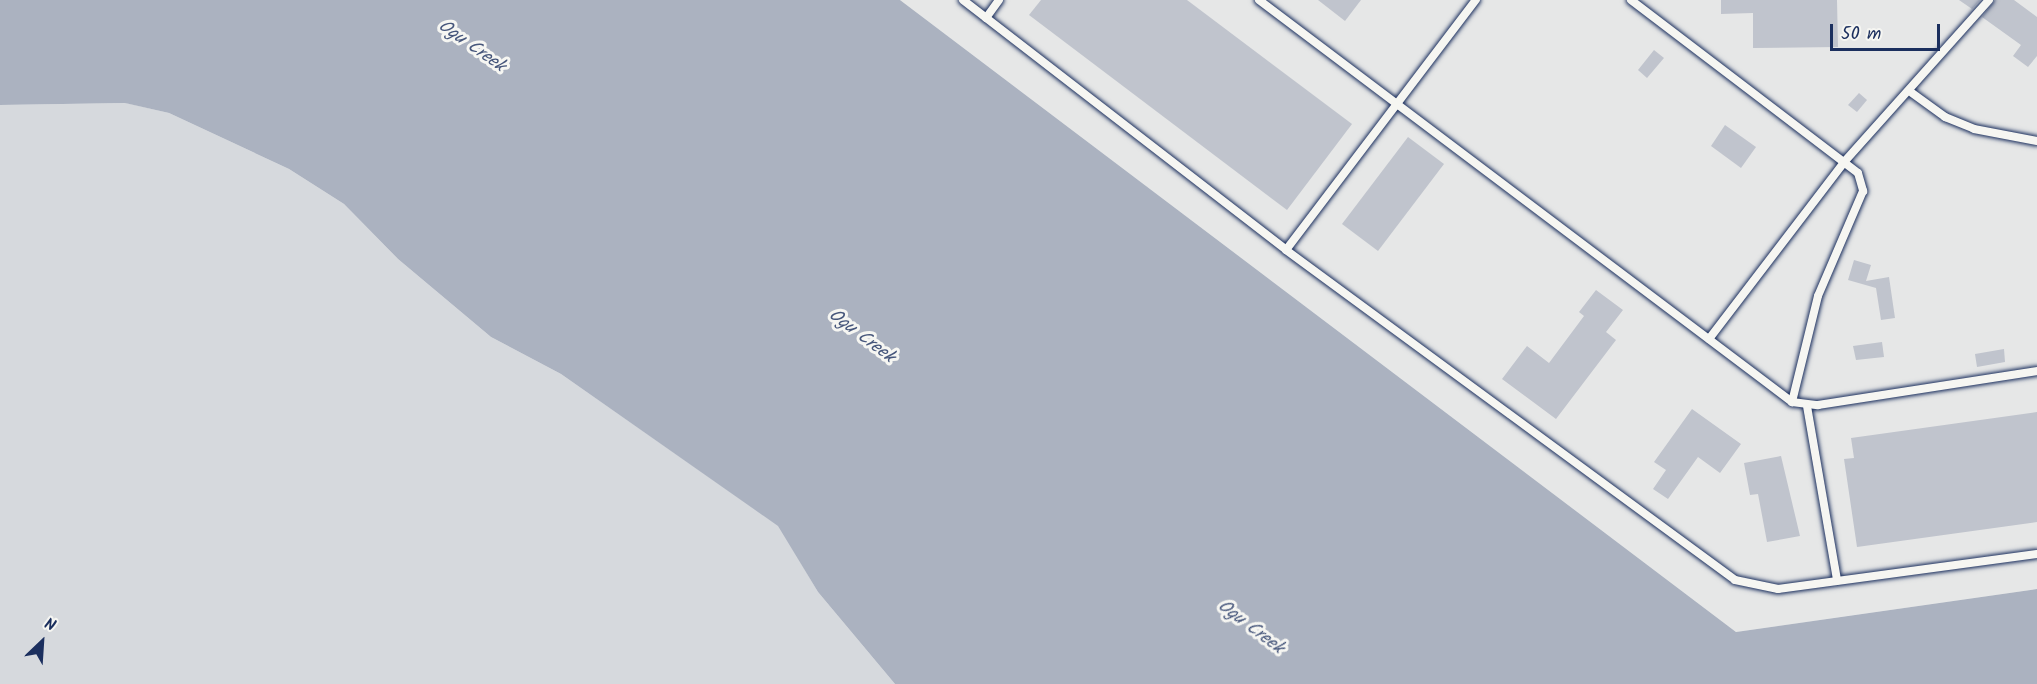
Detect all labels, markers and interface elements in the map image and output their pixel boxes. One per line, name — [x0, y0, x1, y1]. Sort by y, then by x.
scale bar — [1833, 12, 1942, 50]
water label: Ogu Creek — [433, 16, 509, 78]
text: 50 m — [1841, 20, 1881, 49]
water label: Ogu Creek — [824, 305, 898, 369]
water label: Ogu Creek — [1213, 596, 1287, 660]
north arrow — [12, 612, 72, 672]
text: N — [40, 612, 60, 639]

